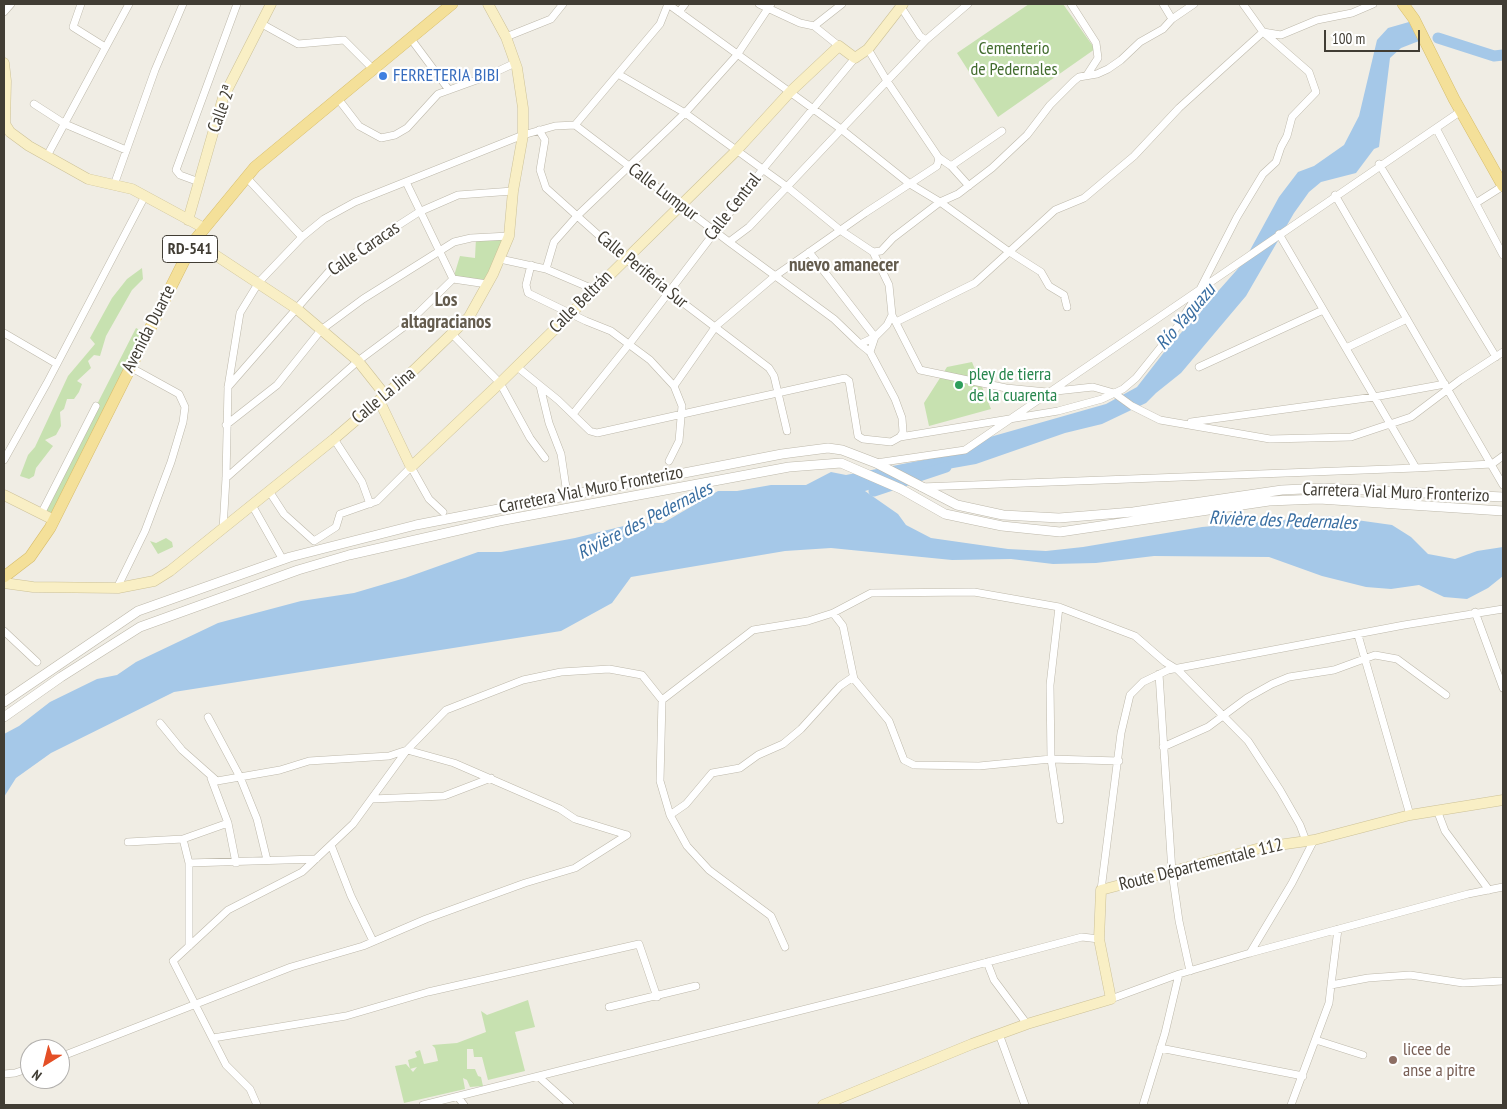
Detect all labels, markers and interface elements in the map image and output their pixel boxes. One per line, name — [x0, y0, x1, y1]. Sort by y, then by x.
scale bar — [1327, 20, 1423, 52]
text: 100 m — [1332, 29, 1365, 48]
park label: Cementerio de Pedernales — [970, 38, 1058, 80]
place label: FERRETERIA BIBI — [393, 65, 499, 87]
marker: FERRETERIA BIBI — [377, 70, 389, 82]
street label: Calle 2ª — [204, 82, 240, 136]
street label: Calle Lumpur — [624, 159, 702, 225]
street label: Calle Central — [700, 169, 766, 245]
street label: Calle Caracas — [324, 217, 404, 281]
street label: Calle Periferia Sur — [592, 227, 692, 313]
road number: RD-541 — [162, 235, 218, 262]
district label: nuevo amanecer — [789, 255, 899, 277]
street label: Calle Beltrán — [545, 266, 617, 338]
water label: Río Yaguazu — [1151, 279, 1221, 355]
street label: Avenida Duarte — [118, 282, 180, 376]
district label: Los altagracianos — [401, 290, 491, 334]
street label: Calle La Jina — [348, 363, 420, 429]
place label: pley de tierra de la cuarenta — [969, 364, 1057, 406]
marker: pley de tierra de la cuarenta — [953, 379, 965, 391]
street label: Carretera Vial Muro Fronterizo — [497, 462, 685, 518]
water label: Rivière des Pedernales — [574, 477, 716, 565]
street label: Carretera Vial Muro Fronterizo — [1302, 479, 1490, 507]
water label: Rivière des Pedernales — [1209, 507, 1357, 535]
street label: Route Départementale 112 — [1117, 834, 1285, 896]
north arrow — [20, 1039, 70, 1089]
place label: licee de anse a pitre — [1403, 1039, 1476, 1082]
marker: licee de anse a pitre — [1387, 1054, 1399, 1066]
text: N — [28, 1066, 45, 1085]

